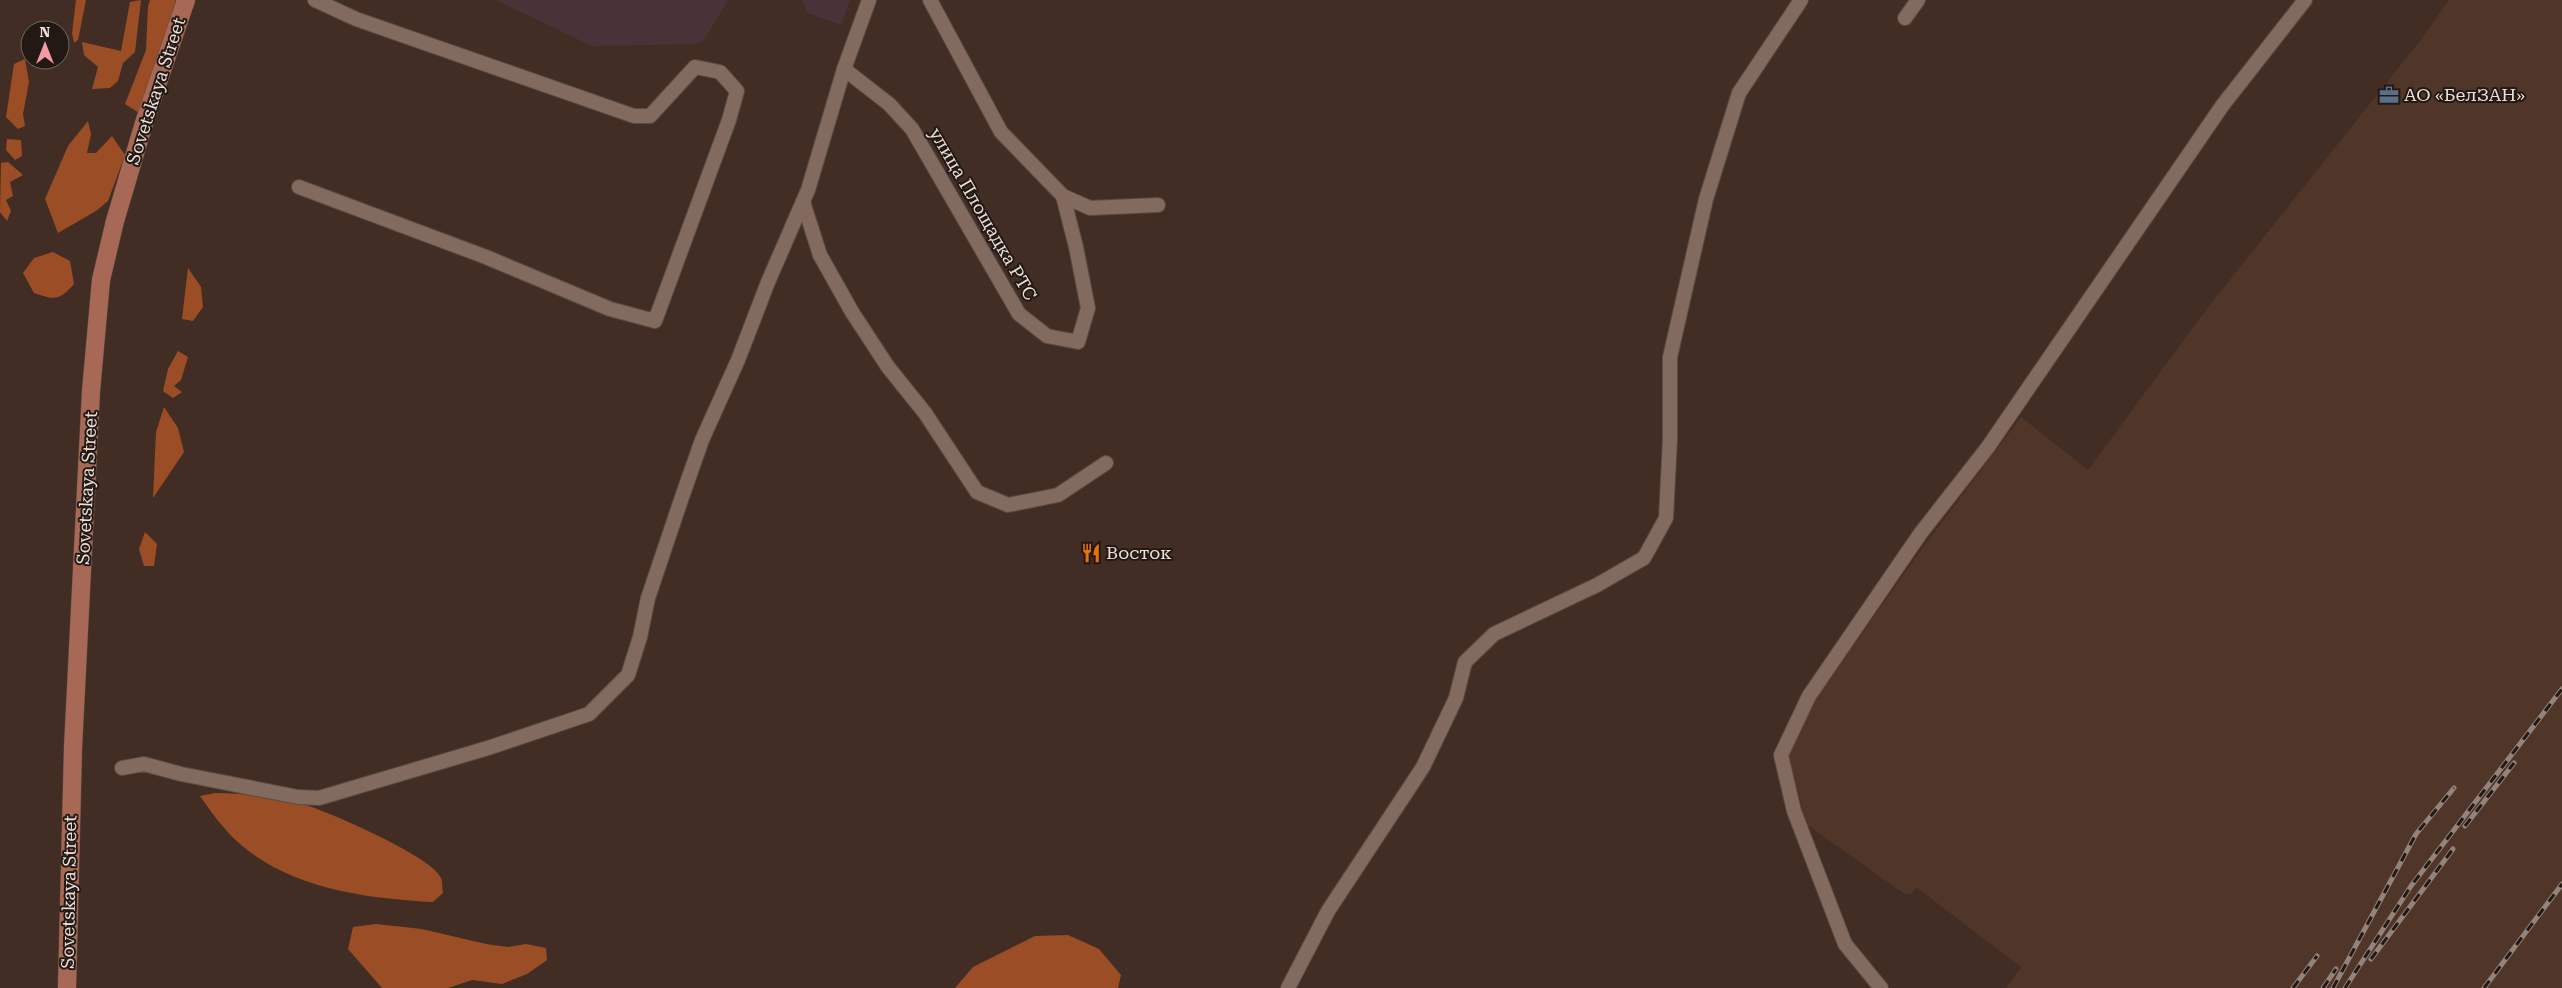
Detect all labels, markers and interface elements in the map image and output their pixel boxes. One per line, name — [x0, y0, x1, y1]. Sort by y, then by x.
street label: Sovetskaya Street — [122, 14, 189, 167]
north arrow — [20, 20, 70, 70]
text: N — [40, 24, 51, 40]
office icon: АО «БелЗАН» — [2378, 84, 2400, 106]
place label: АО «БелЗАН» — [2404, 84, 2525, 105]
street label: улица Площадка РТС — [925, 124, 1042, 304]
street label: Sovetskaya Street — [72, 410, 101, 565]
restaurant icon: Восток — [1080, 542, 1102, 564]
place label: Восток — [1106, 542, 1172, 563]
street label: Sovetskaya Street — [57, 815, 80, 969]

